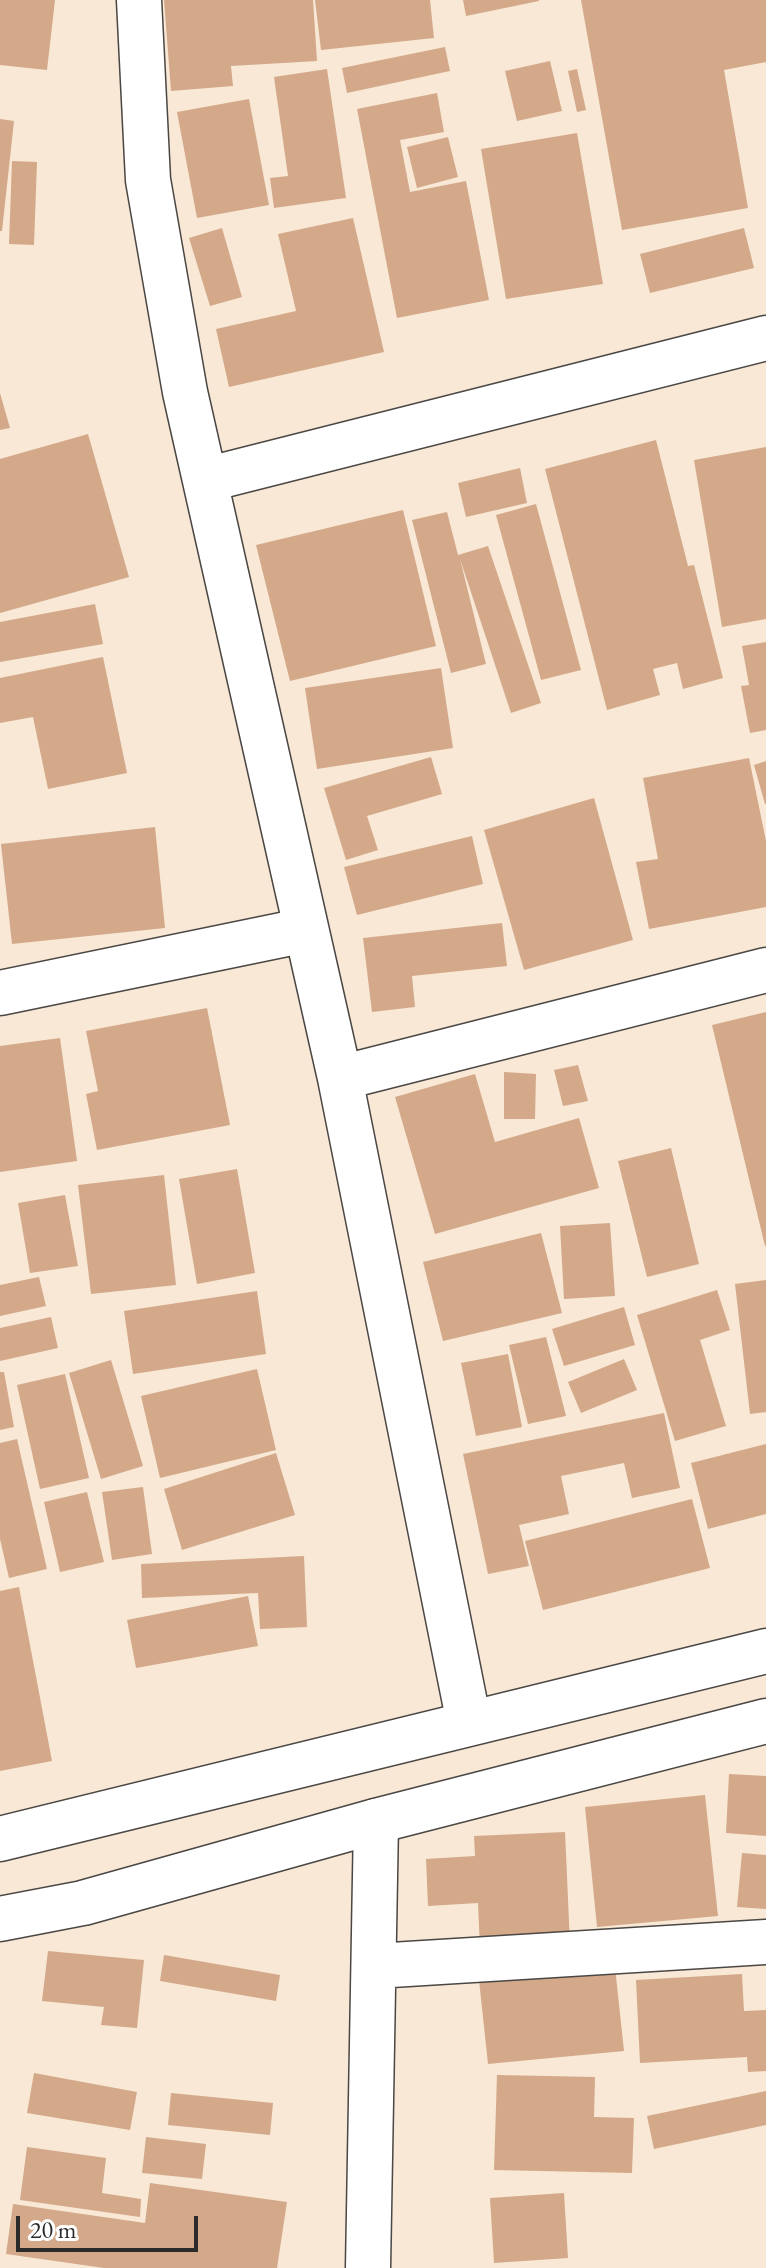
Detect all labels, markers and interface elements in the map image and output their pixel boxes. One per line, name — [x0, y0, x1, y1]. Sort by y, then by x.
scale bar — [20, 2200, 202, 2250]
text: 20 m — [30, 2214, 77, 2245]

